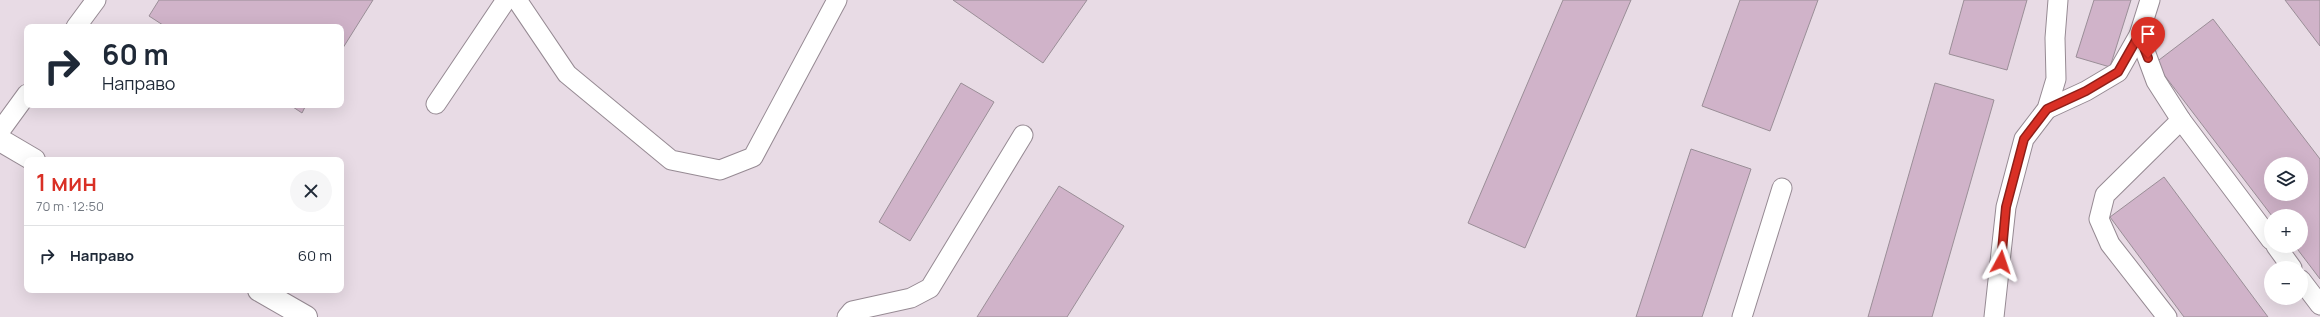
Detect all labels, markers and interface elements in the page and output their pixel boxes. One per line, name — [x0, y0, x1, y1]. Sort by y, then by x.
pin — [2131, 17, 2165, 58]
icon: arrive — [2137, 23, 2159, 45]
text: 60 m — [102, 35, 169, 73]
icon: right — [36, 40, 88, 92]
text: Направо — [102, 71, 176, 95]
map controls — [2264, 157, 2308, 305]
button: layers — [2264, 157, 2308, 201]
text: 1 мин — [36, 165, 97, 198]
button: close — [290, 170, 332, 212]
text: 70 m · 12:50 — [36, 197, 104, 215]
button: + — [2264, 209, 2308, 253]
position arrow — [1980, 241, 2022, 283]
icon: right — [36, 245, 58, 267]
text: Направо — [70, 245, 134, 266]
text: 60 m — [298, 245, 332, 266]
button: − — [2264, 261, 2308, 305]

